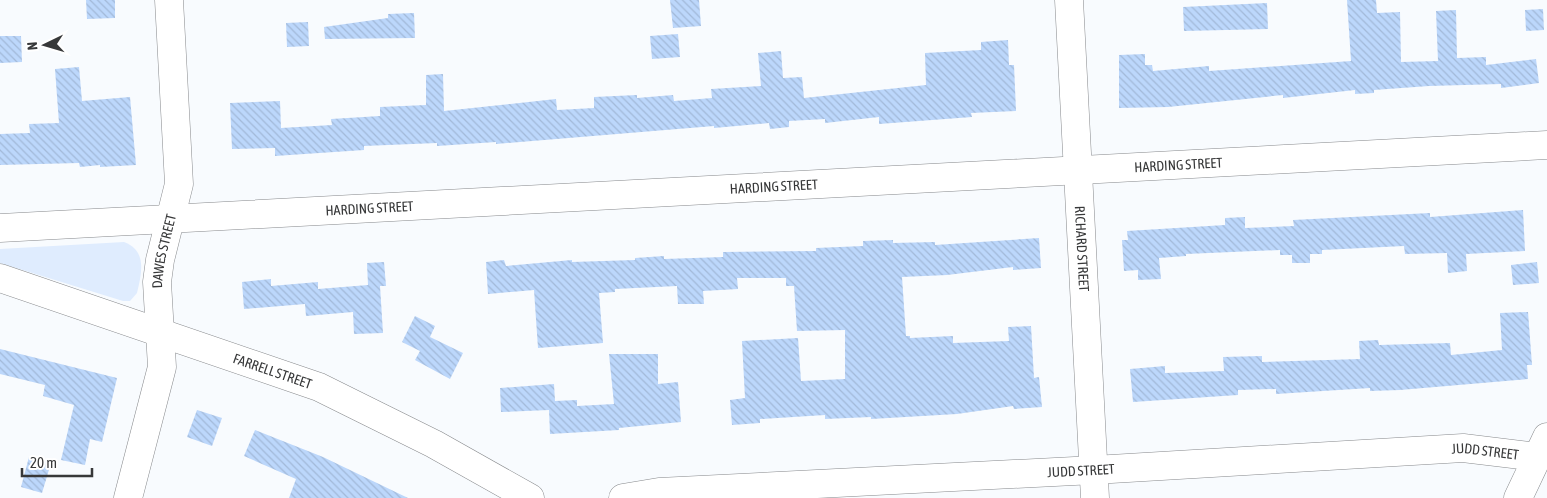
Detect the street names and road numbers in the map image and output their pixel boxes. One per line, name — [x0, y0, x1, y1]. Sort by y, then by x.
street label: HARDING STREET — [1134, 154, 1223, 175]
street label: HARDING STREET — [729, 176, 818, 197]
street label: HARDING STREET — [325, 198, 414, 219]
street label: RICHARD STREET — [1072, 205, 1092, 292]
street label: DAWES STREET — [149, 212, 179, 289]
street label: FARRELL STREET — [231, 350, 314, 392]
street label: JUDD STREET — [1451, 440, 1520, 463]
street label: JUDD STREET — [1047, 461, 1115, 480]

